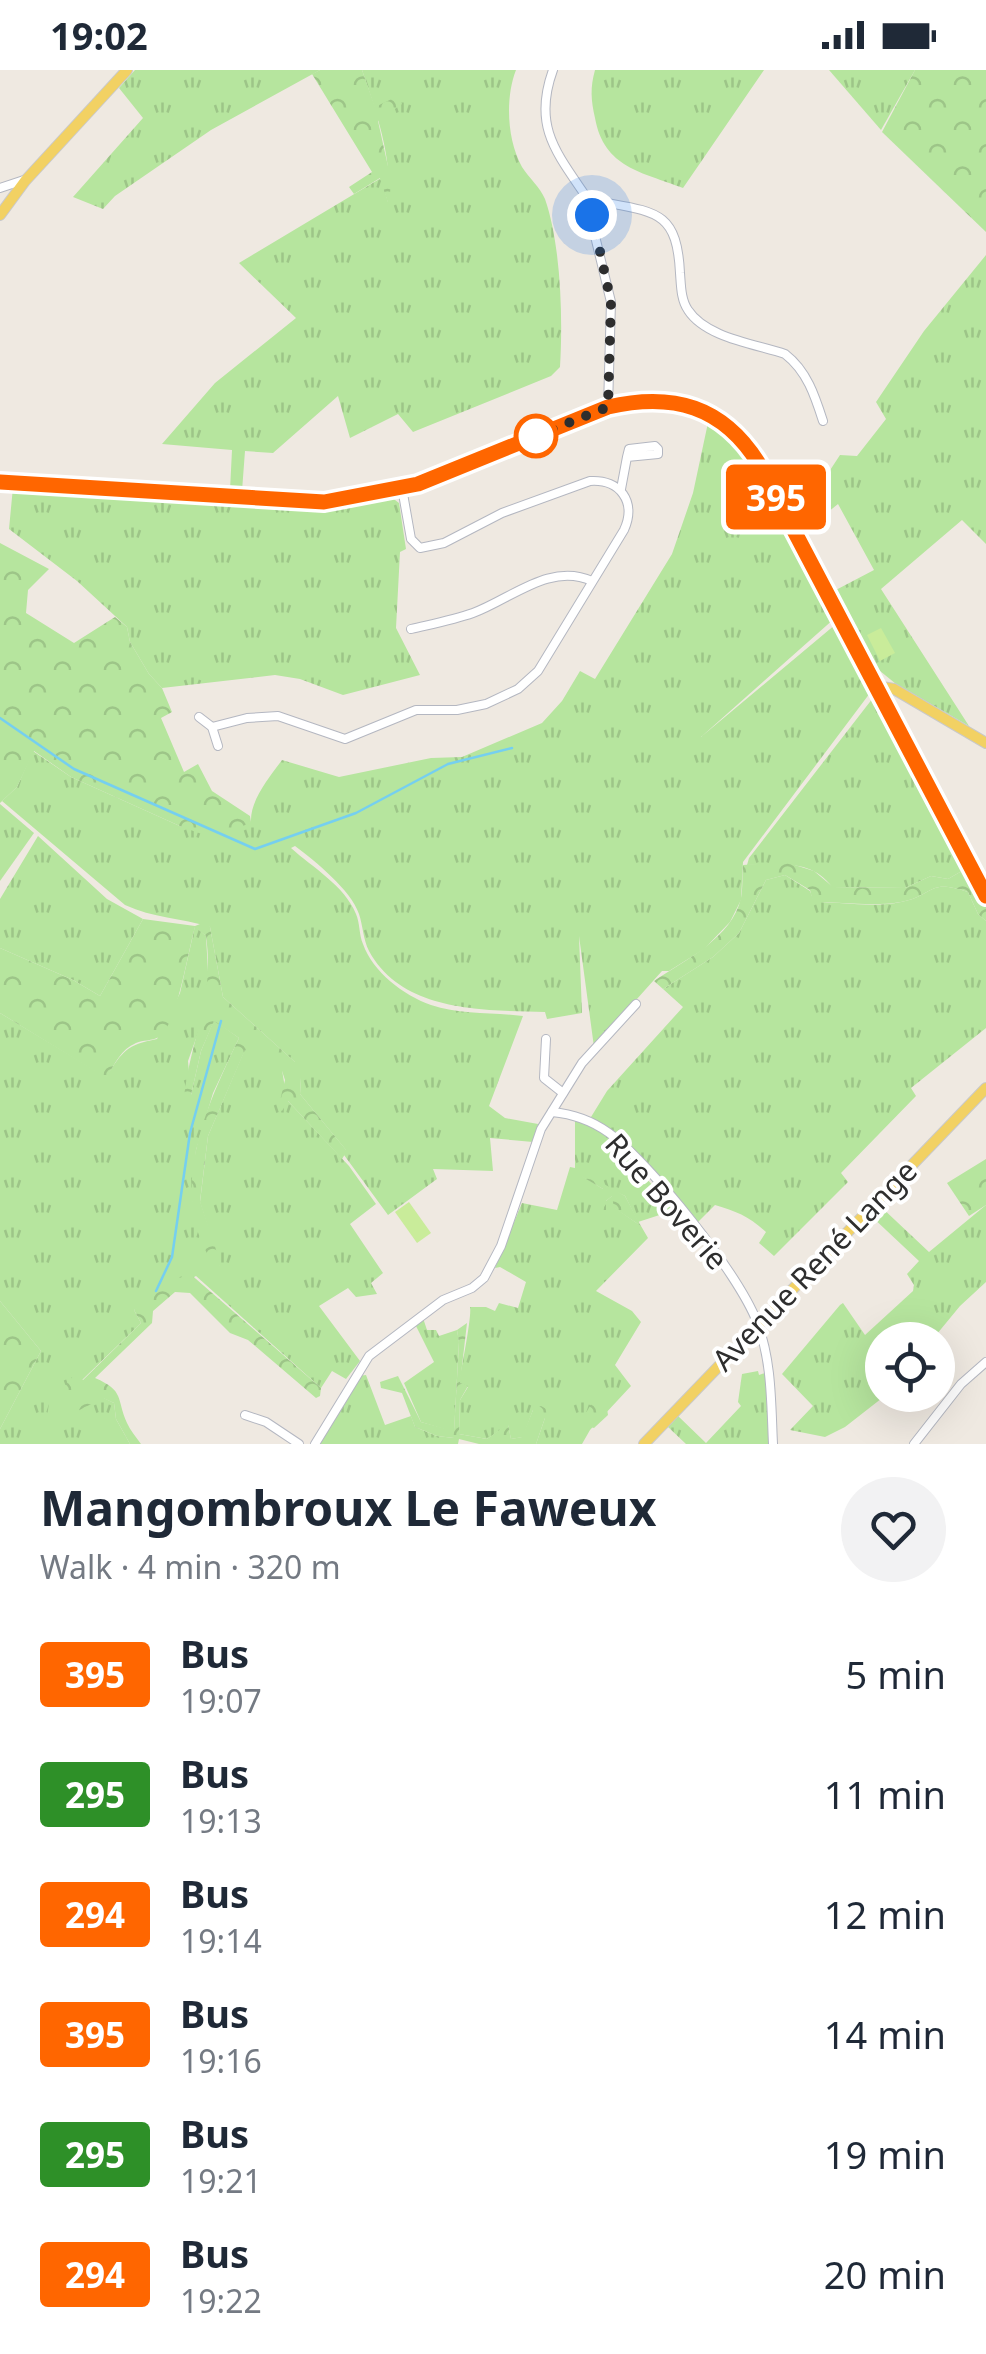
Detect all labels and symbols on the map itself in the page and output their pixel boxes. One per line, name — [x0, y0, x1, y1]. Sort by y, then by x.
your location — [567, 190, 617, 240]
unlabelled marker — [515, 415, 557, 457]
line badge: 395 — [718, 464, 834, 530]
street label: Rue Boverie — [596, 1124, 738, 1278]
street label: Avenue René Lange — [702, 1151, 925, 1379]

